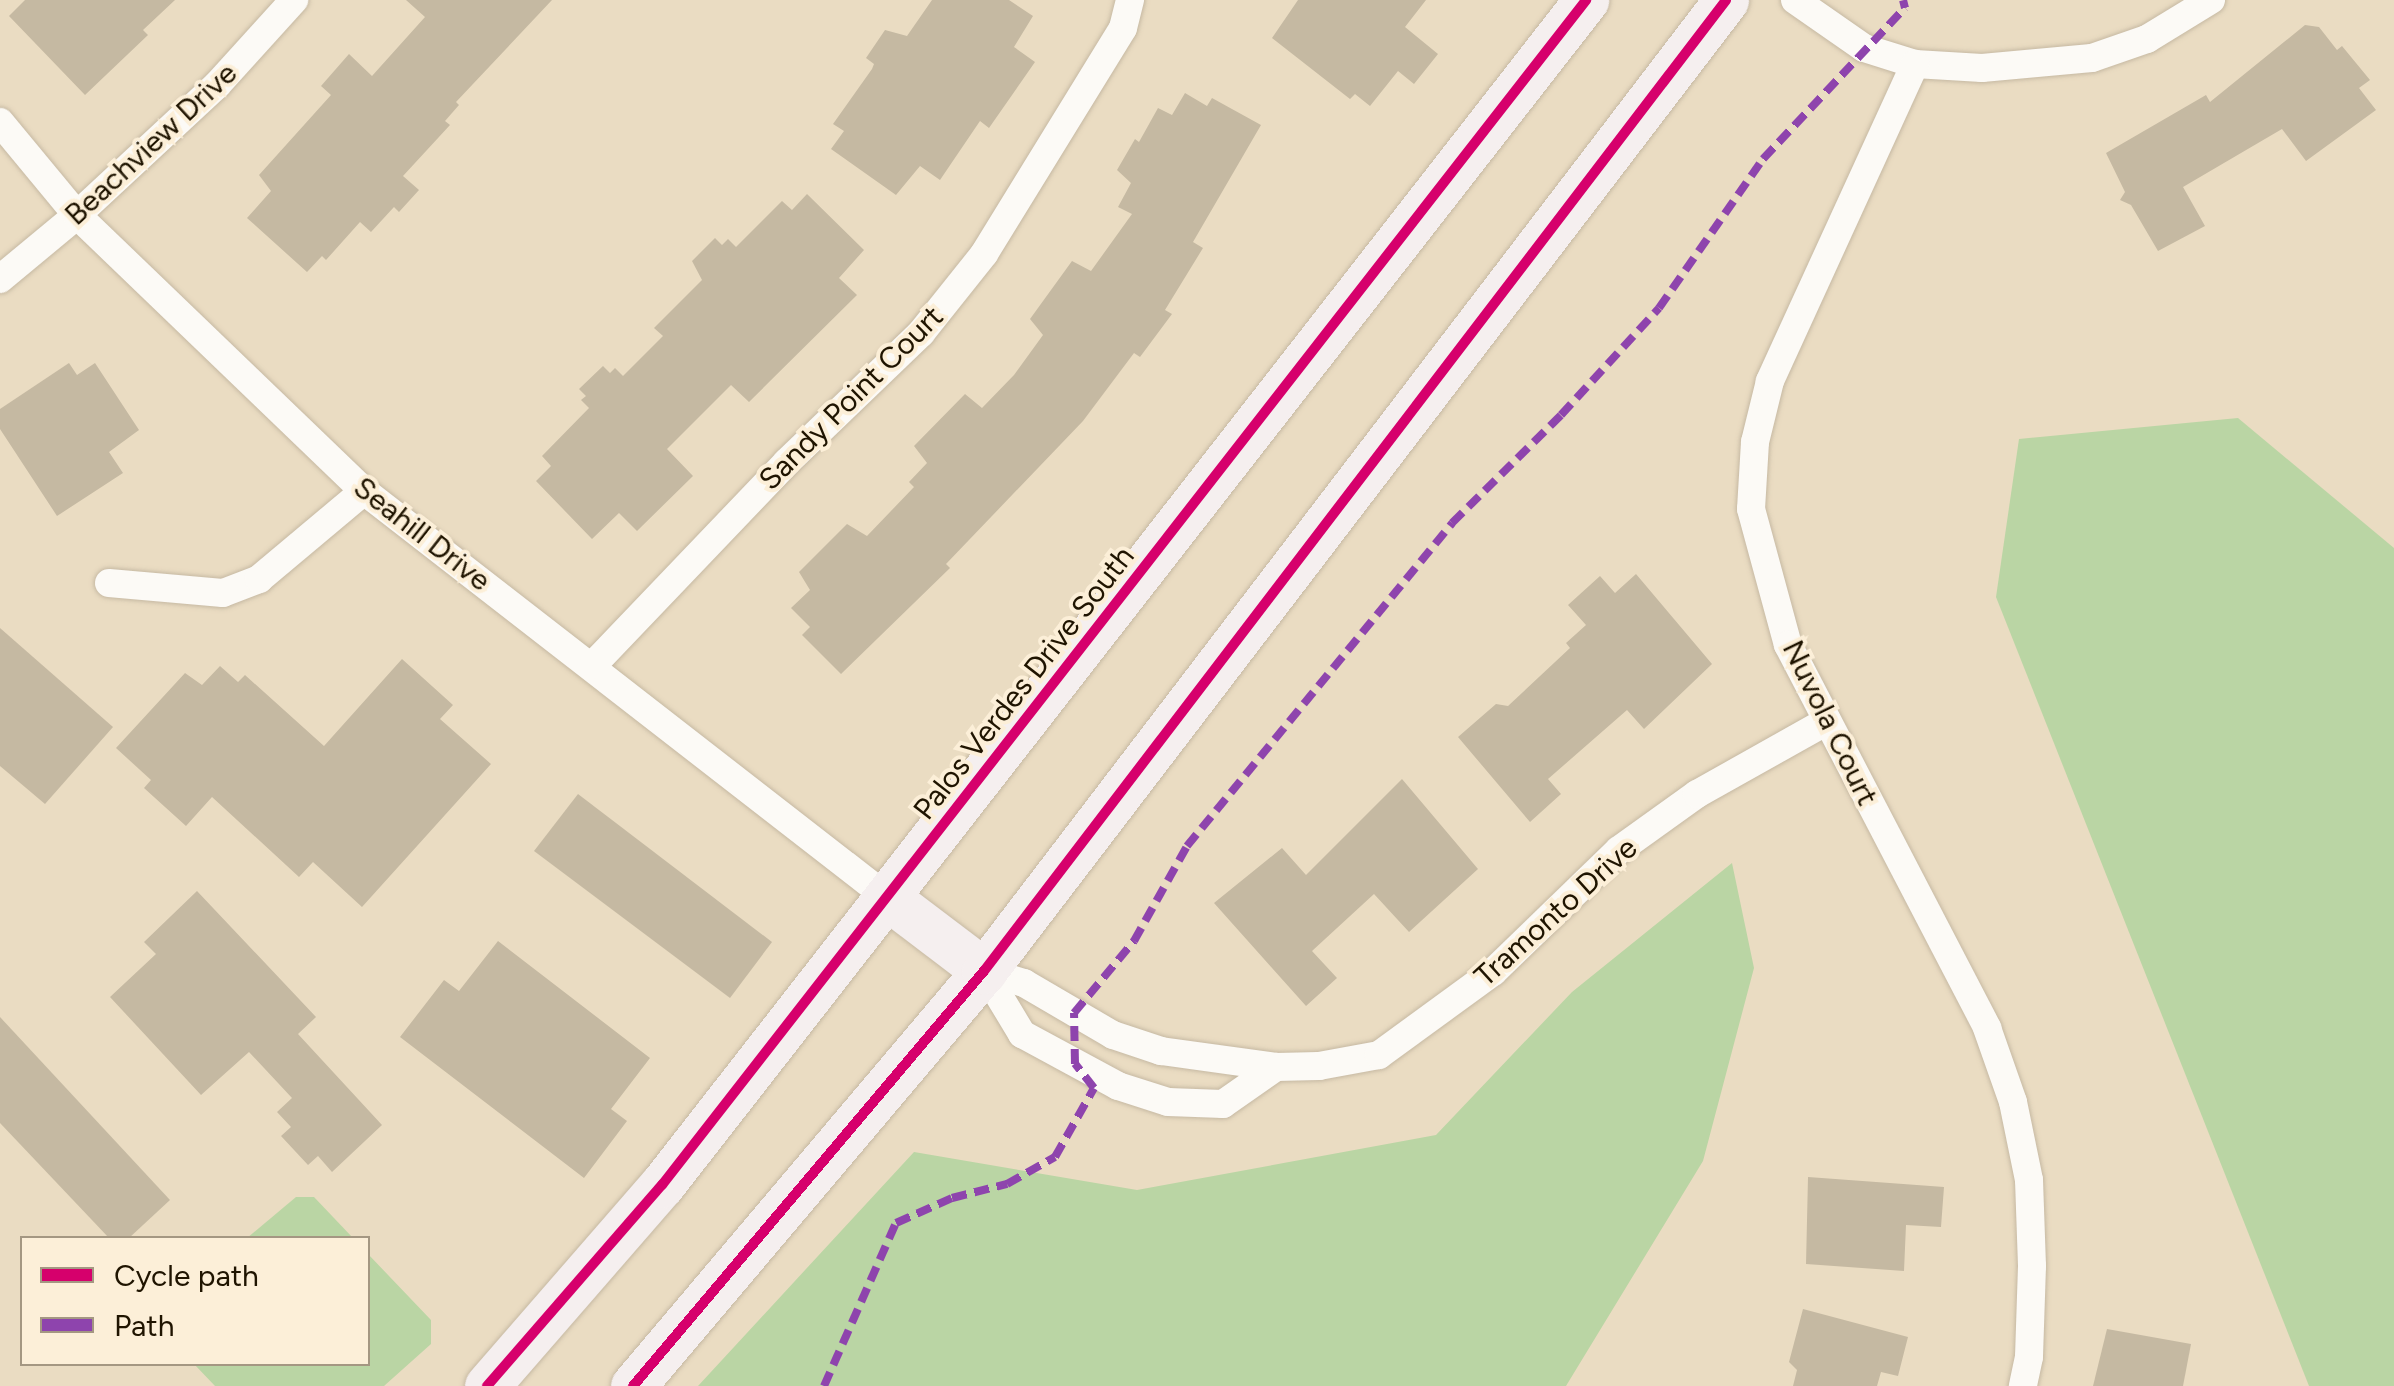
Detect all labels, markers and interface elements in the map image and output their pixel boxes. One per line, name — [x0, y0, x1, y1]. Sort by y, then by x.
street label: Beachview Drive — [58, 55, 244, 233]
street label: Sandy Point Court — [752, 299, 950, 497]
street label: Seahill Drive — [346, 469, 498, 599]
street label: Palos Verdes Drive South — [906, 539, 1142, 827]
street label: Nuvola Court — [1775, 635, 1885, 811]
street label: Tramonto Drive — [1468, 830, 1644, 994]
legend — [20, 1236, 370, 1366]
text: Cycle path — [114, 1257, 259, 1294]
text: Path — [114, 1307, 174, 1344]

